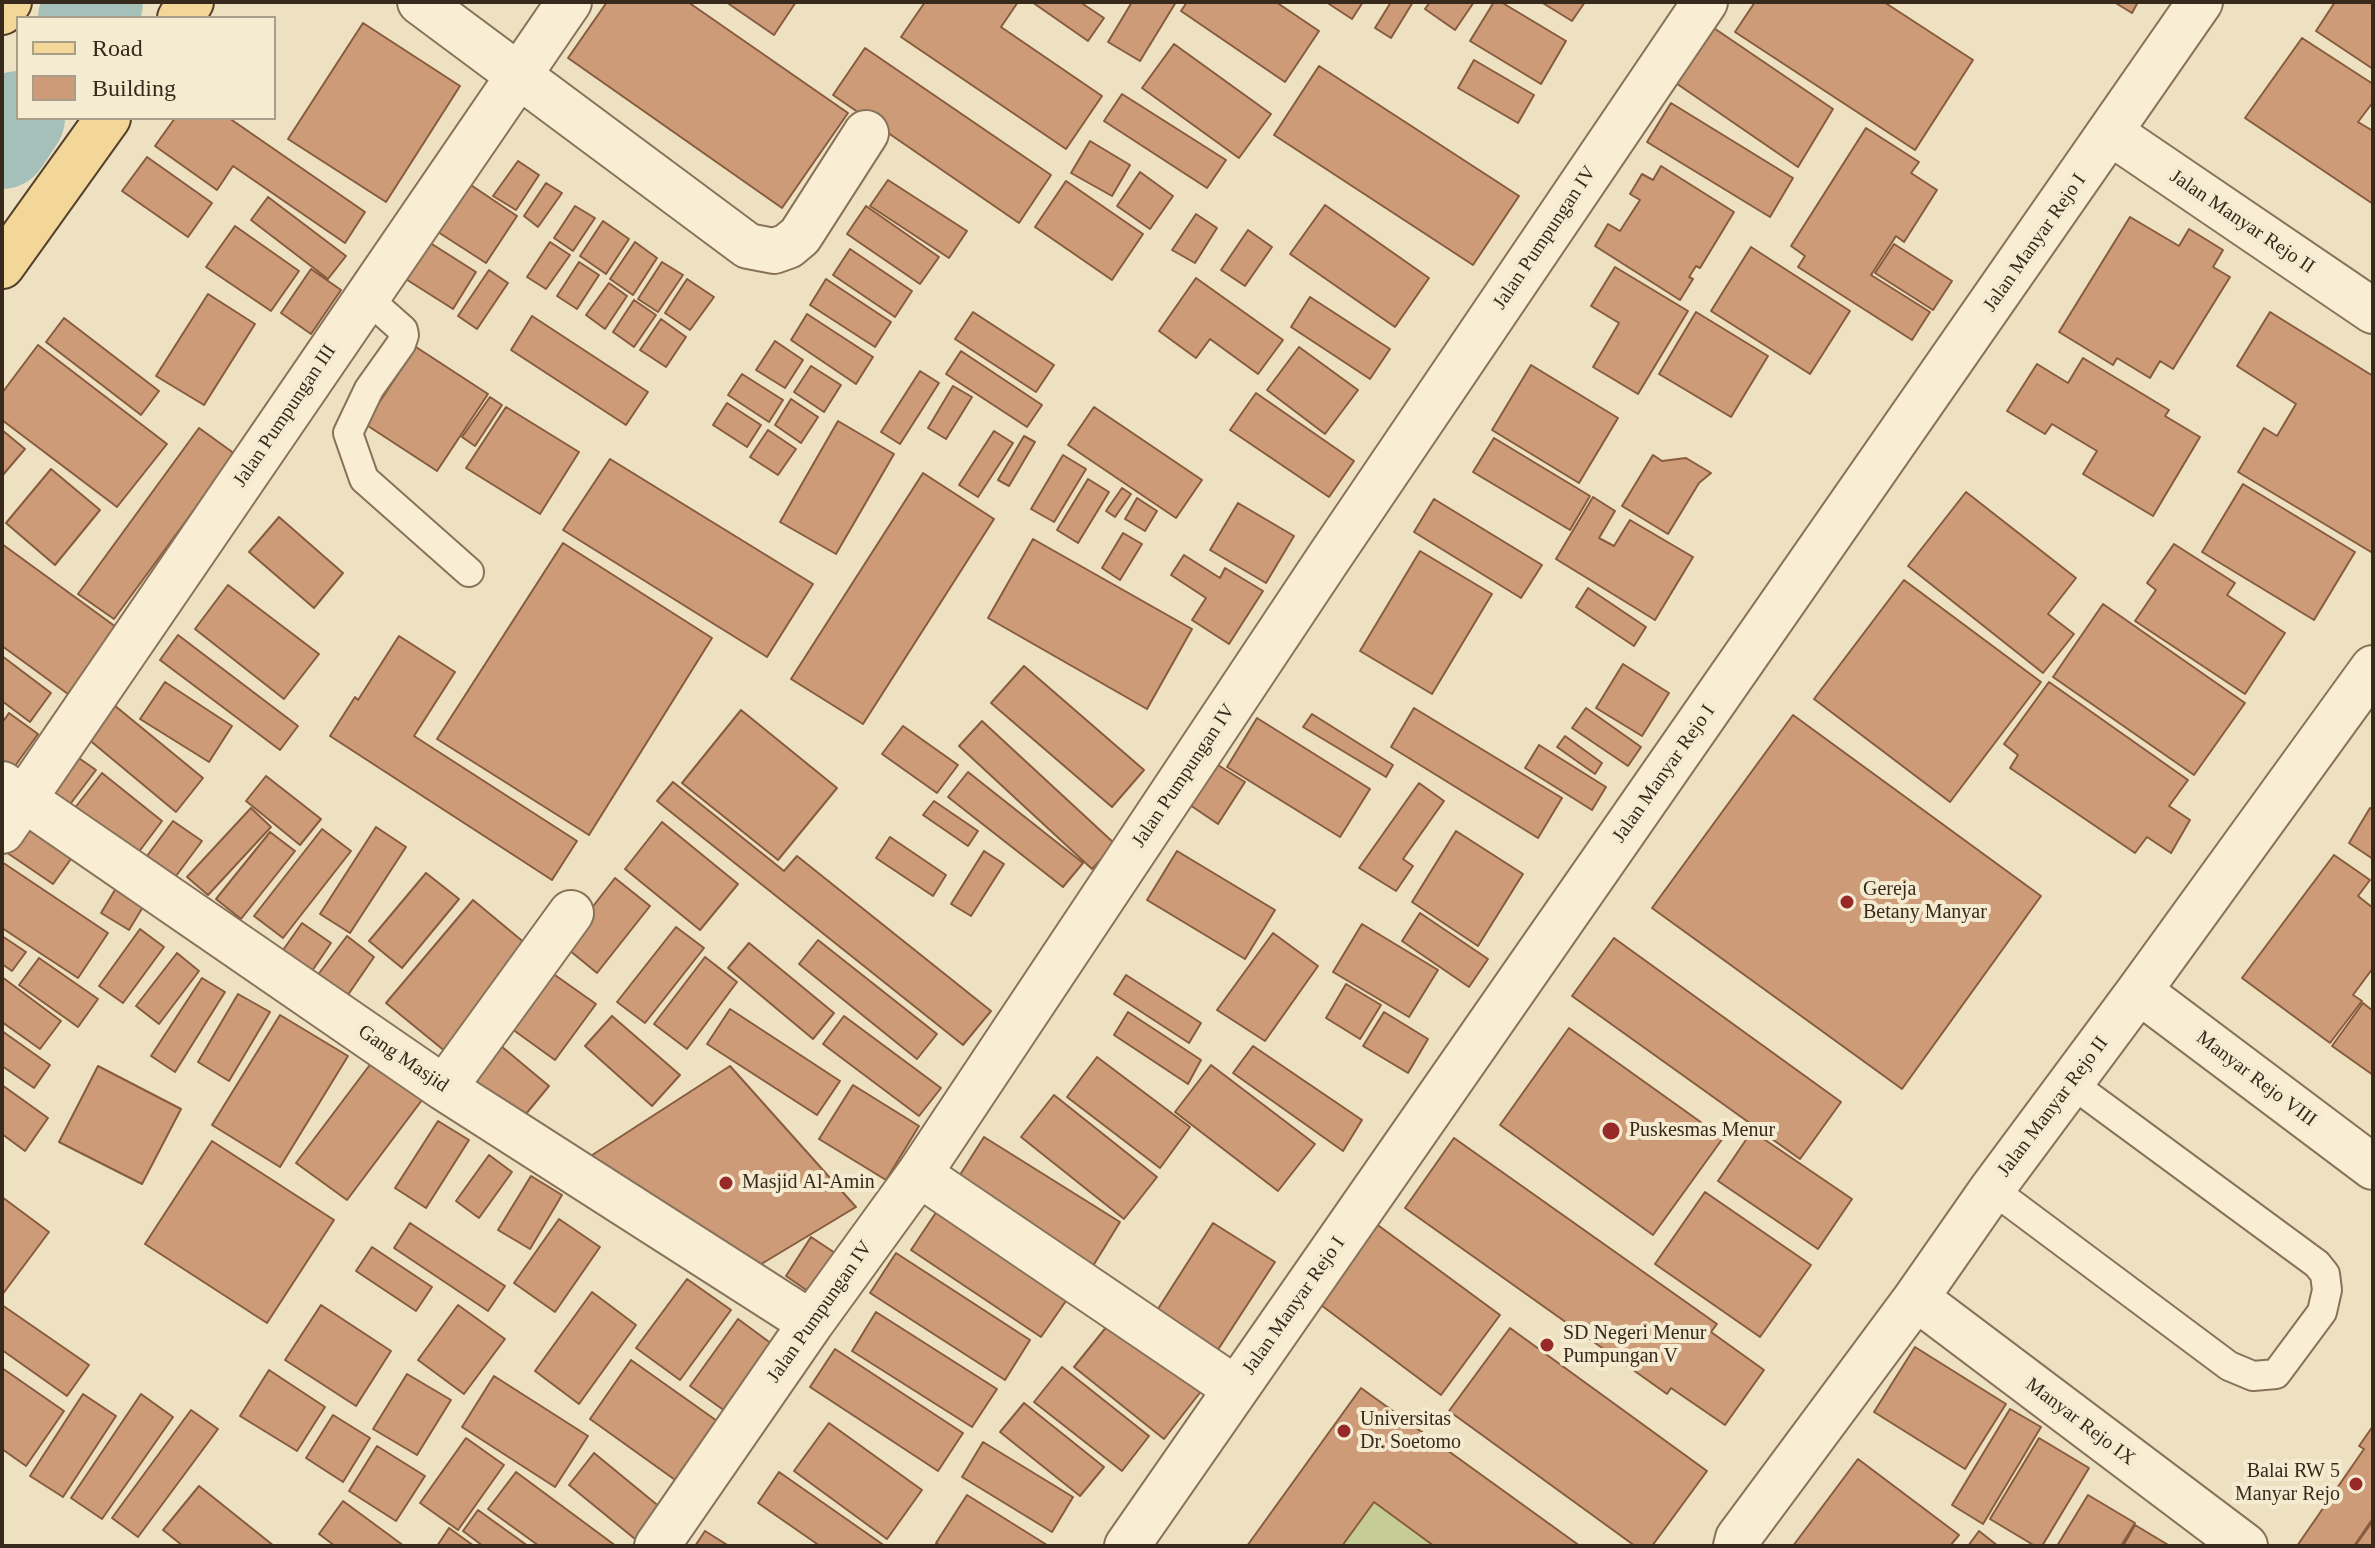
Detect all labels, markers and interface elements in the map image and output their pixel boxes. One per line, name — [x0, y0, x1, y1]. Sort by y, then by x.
legend — [16, 16, 276, 120]
text: Road — [92, 35, 143, 61]
text: Building — [92, 75, 176, 101]
street label: Jalan Pumpungan IV — [1488, 162, 1602, 314]
street label: Jalan Manyar Rejo II — [2165, 165, 2319, 279]
street label: Jalan Manyar Rejo I — [1979, 169, 2091, 317]
street label: Jalan Pumpungan III — [228, 340, 342, 492]
street label: Jalan Pumpungan IV — [1127, 700, 1241, 852]
street label: Jalan Manyar Rejo I — [1608, 700, 1720, 848]
place label: Gereja Betany Manyar — [1863, 878, 1987, 925]
marker: Gereja Betany Manyar — [1838, 893, 1856, 911]
street label: Gang Masjid — [353, 1020, 453, 1098]
street label: Manyar Rejo VIII — [2191, 1026, 2321, 1132]
street label: Jalan Manyar Rejo II — [1992, 1032, 2114, 1182]
place label: Puskesmas Menur — [1629, 1119, 1775, 1143]
marker: Puskesmas Menur — [1600, 1120, 1622, 1142]
place label: Masjid Al-Amin — [742, 1171, 875, 1195]
marker: Masjid Al-Amin — [717, 1174, 735, 1192]
street label: Jalan Manyar Rejo I — [1238, 1232, 1350, 1380]
street label: Jalan Pumpungan IV — [762, 1236, 878, 1388]
place label: SD Negeri Menur Pumpungan V — [1563, 1322, 1706, 1369]
marker: SD Negeri Menur Pumpungan V — [1538, 1336, 1556, 1354]
street label: Manyar Rejo IX — [2020, 1373, 2140, 1471]
place label: Universitas Dr. Soetomo — [1360, 1408, 1461, 1455]
marker: Universitas Dr. Soetomo — [1335, 1422, 1353, 1440]
place label: Balai RW 5 Manyar Rejo — [2235, 1460, 2340, 1507]
marker: Balai RW 5 Manyar Rejo — [2347, 1475, 2365, 1493]

